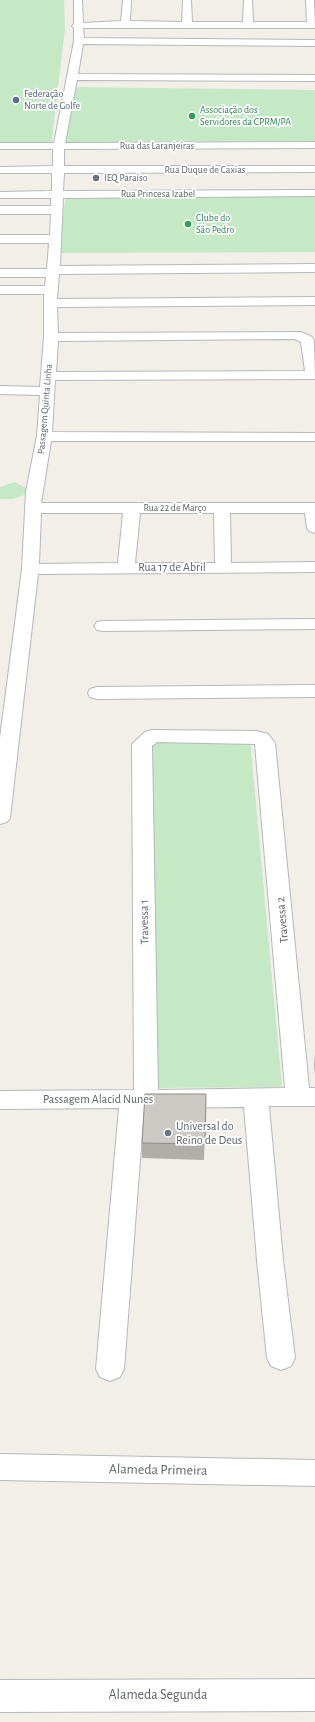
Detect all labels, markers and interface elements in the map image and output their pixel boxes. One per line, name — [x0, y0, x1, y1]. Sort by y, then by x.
place label: Federação Norte de Golfe — [24, 89, 80, 111]
marker: Federação Norte de Golfe — [11, 95, 21, 105]
place label: Associação dos Servidores da CPRM/PA — [200, 105, 291, 127]
marker: Associação dos Servidores da CPRM/PA — [187, 111, 197, 121]
street label: Rua das Laranjeiras — [120, 141, 195, 151]
street label: Rua Duque de Caxias — [164, 165, 246, 175]
marker: IEQ Paraíso — [91, 173, 101, 183]
place label: IEQ Paraíso — [104, 173, 148, 183]
street label: Rua Princesa Izabel — [121, 189, 195, 199]
place label: Clube do São Pedro — [196, 213, 234, 235]
marker: Clube do São Pedro — [183, 219, 193, 229]
street label: Passagem Quinta Linha — [36, 363, 54, 455]
street label: Rua 22 de Março — [143, 503, 207, 513]
street label: Rua 17 de Abril — [138, 561, 206, 573]
street label: Travessa 2 — [274, 896, 290, 944]
street label: Travessa 1 — [138, 899, 150, 945]
street label: Passagem Alacid Nunes — [43, 1093, 153, 1105]
place label: Universal do Reino de Deus — [176, 1120, 242, 1146]
marker: Universal do Reino de Deus — [163, 1128, 173, 1138]
street label: Alameda Primeira — [109, 1462, 208, 1478]
street label: Alameda Segunda — [109, 1688, 208, 1702]

